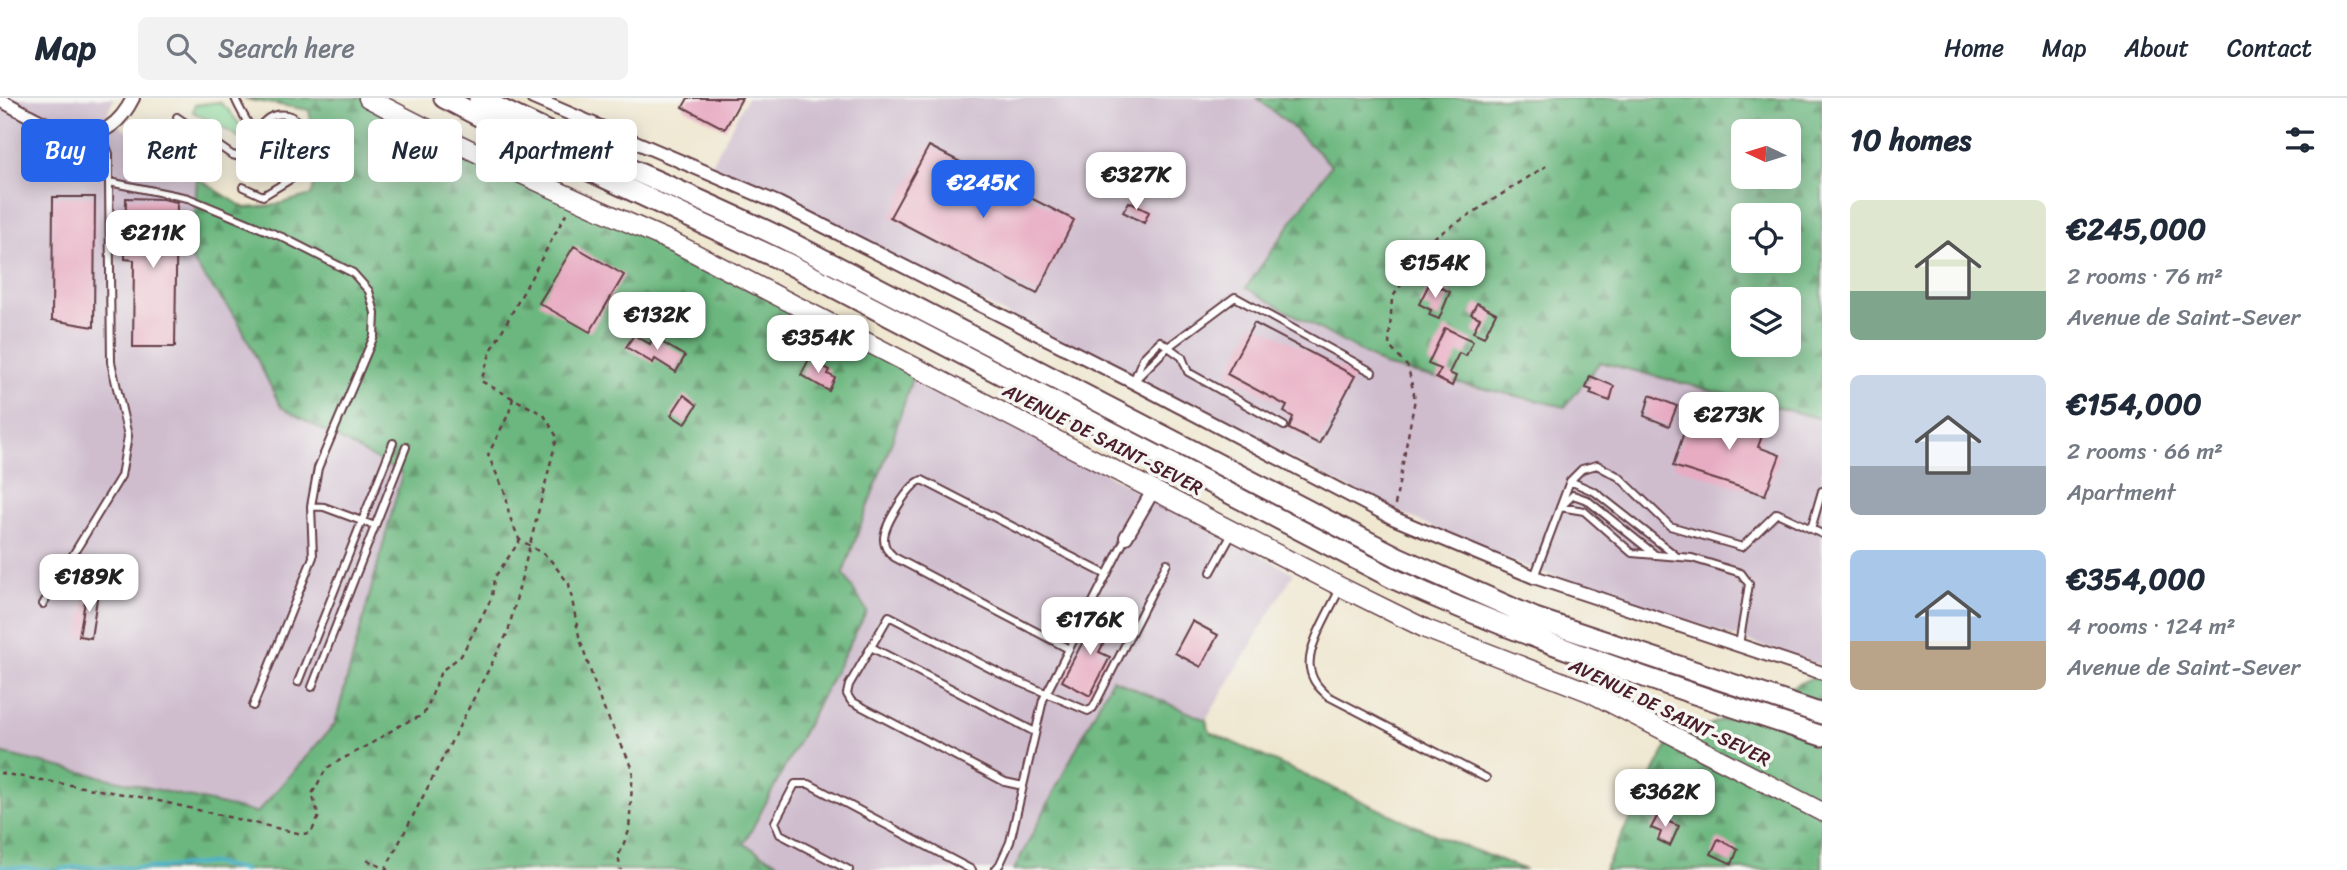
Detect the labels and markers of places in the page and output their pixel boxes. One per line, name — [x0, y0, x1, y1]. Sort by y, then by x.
pin: €327K — [1087, 152, 1185, 212]
pin: €245K — [934, 160, 1032, 220]
pin: €211K — [104, 211, 202, 270]
pin: €154K — [1386, 240, 1484, 300]
pin: €132K — [608, 292, 706, 352]
pin: €354K — [769, 316, 867, 375]
pin: €273K — [1680, 392, 1778, 452]
pin: €189K — [40, 554, 138, 614]
pin: €176K — [1041, 598, 1139, 657]
pin: €362K — [1616, 770, 1714, 829]

